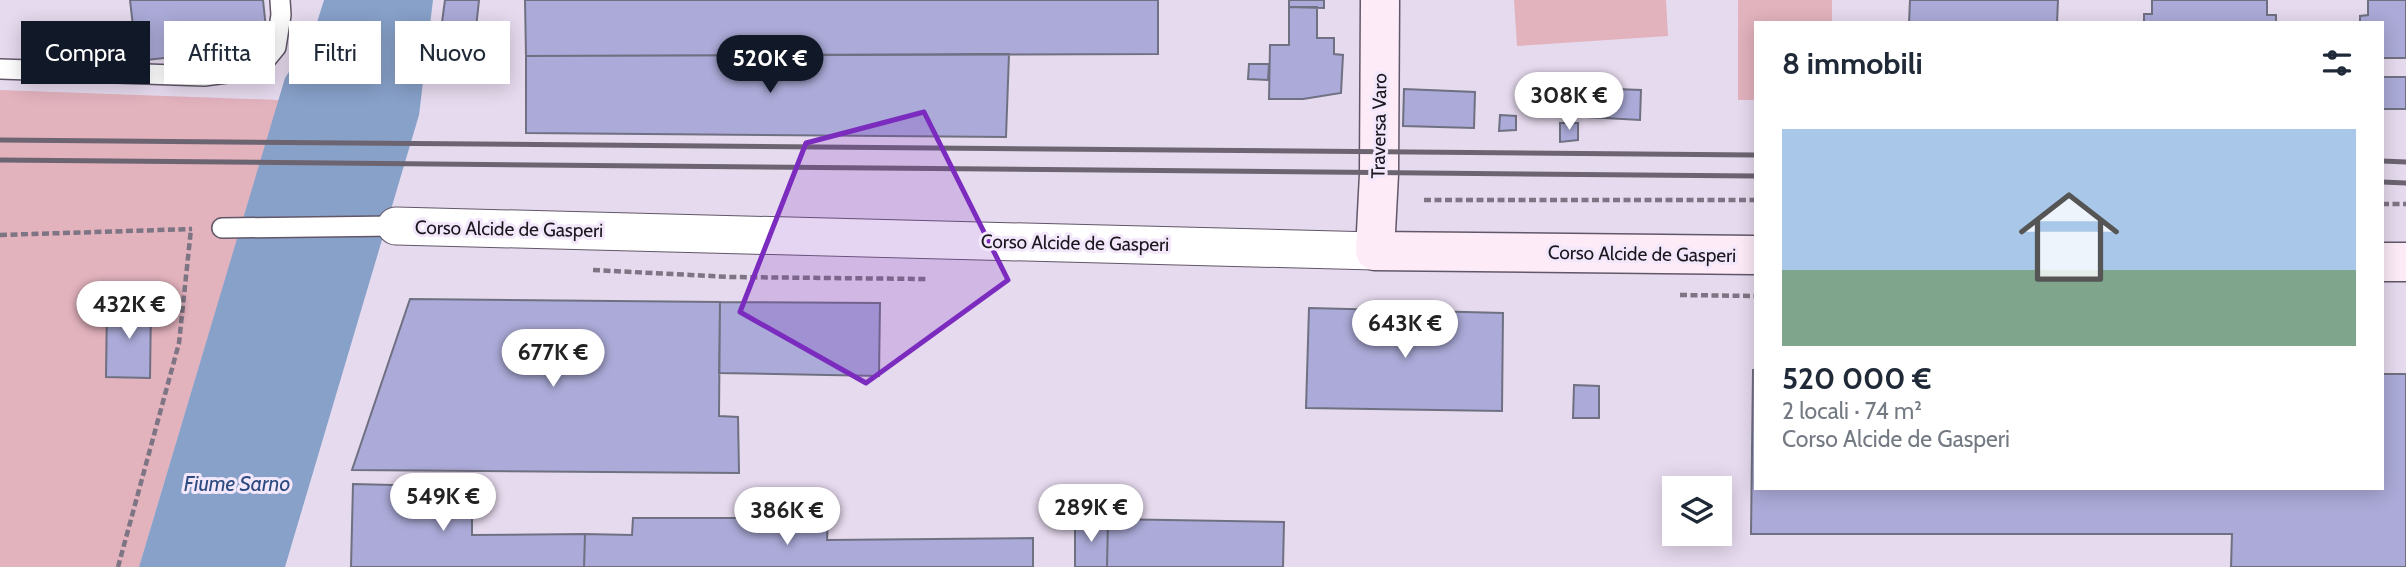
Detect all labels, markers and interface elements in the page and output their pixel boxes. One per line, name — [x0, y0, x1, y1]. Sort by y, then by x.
chip: Compra — [21, 21, 150, 84]
chip: Affitta — [164, 21, 275, 84]
chip: Filtri — [289, 21, 381, 84]
chip: Nuovo — [395, 21, 510, 84]
pin: 520K € — [713, 36, 827, 95]
text: 520K € — [732, 44, 808, 72]
icon: filters — [2318, 44, 2356, 82]
text: 8 immobili — [1782, 45, 1923, 82]
pin: 308K € — [1512, 72, 1626, 132]
street label: Traversa Varo — [1367, 73, 1391, 179]
text: 308K € — [1531, 81, 1607, 109]
icon: home — [2006, 174, 2132, 300]
street label: Corso Alcide de Gasperi — [415, 216, 603, 242]
street label: Corso Alcide de Gasperi — [981, 230, 1169, 256]
street label: Corso Alcide de Gasperi — [1548, 241, 1736, 267]
pin: 432K € — [72, 282, 186, 341]
text: 432K € — [92, 290, 166, 318]
pin: 643K € — [1348, 300, 1462, 360]
text: 643K € — [1368, 309, 1442, 337]
pin: 677K € — [496, 330, 610, 389]
text: 677K € — [518, 338, 588, 366]
text: 520 000 € — [1782, 360, 1931, 397]
text: 2 locali · 74 m² — [1782, 397, 1922, 425]
text: Corso Alcide de Gasperi — [1782, 425, 2010, 453]
water label: Fiume Sarno — [184, 471, 290, 496]
pin: 549K € — [386, 474, 500, 533]
map controls — [1662, 476, 1732, 546]
button: layers — [1662, 476, 1732, 546]
text: 549K € — [406, 482, 480, 510]
pin: 289K € — [1034, 484, 1148, 544]
pin: 386K € — [730, 488, 844, 547]
text: 289K € — [1054, 493, 1128, 521]
text: 386K € — [750, 496, 824, 524]

